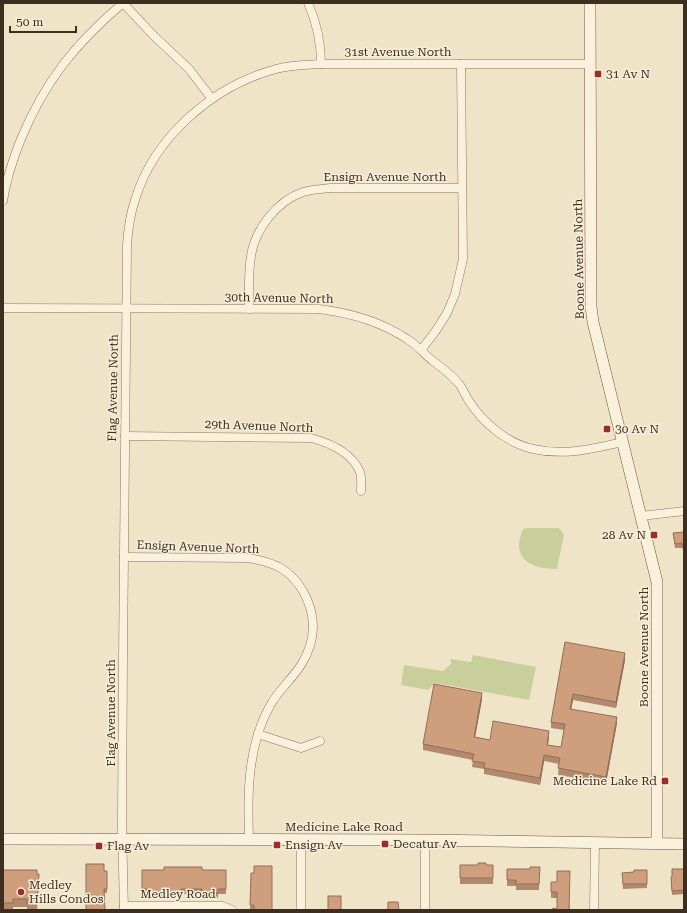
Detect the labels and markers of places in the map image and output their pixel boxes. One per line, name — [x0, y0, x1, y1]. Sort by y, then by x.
place label: 31 Av N — [606, 67, 650, 81]
marker: 31 Av N — [593, 69, 603, 79]
place label: 30 Av N — [615, 422, 659, 436]
marker: 30 Av N — [602, 424, 612, 434]
place label: 28 Av N — [602, 528, 646, 542]
marker: 28 Av N — [649, 530, 659, 540]
place label: Medicine Lake Rd — [553, 774, 657, 788]
marker: Medicine Lake Rd — [660, 776, 670, 786]
place label: Decatur Av — [393, 837, 457, 851]
place label: Ensign Av — [285, 838, 343, 852]
place label: Flag Av — [107, 839, 149, 853]
marker: Decatur Av — [380, 839, 390, 849]
marker: Ensign Av — [272, 840, 282, 850]
marker: Flag Av — [94, 841, 104, 851]
place label: Medley Hills Condos — [29, 878, 104, 906]
marker: Medley Hills Condos — [16, 887, 26, 897]

